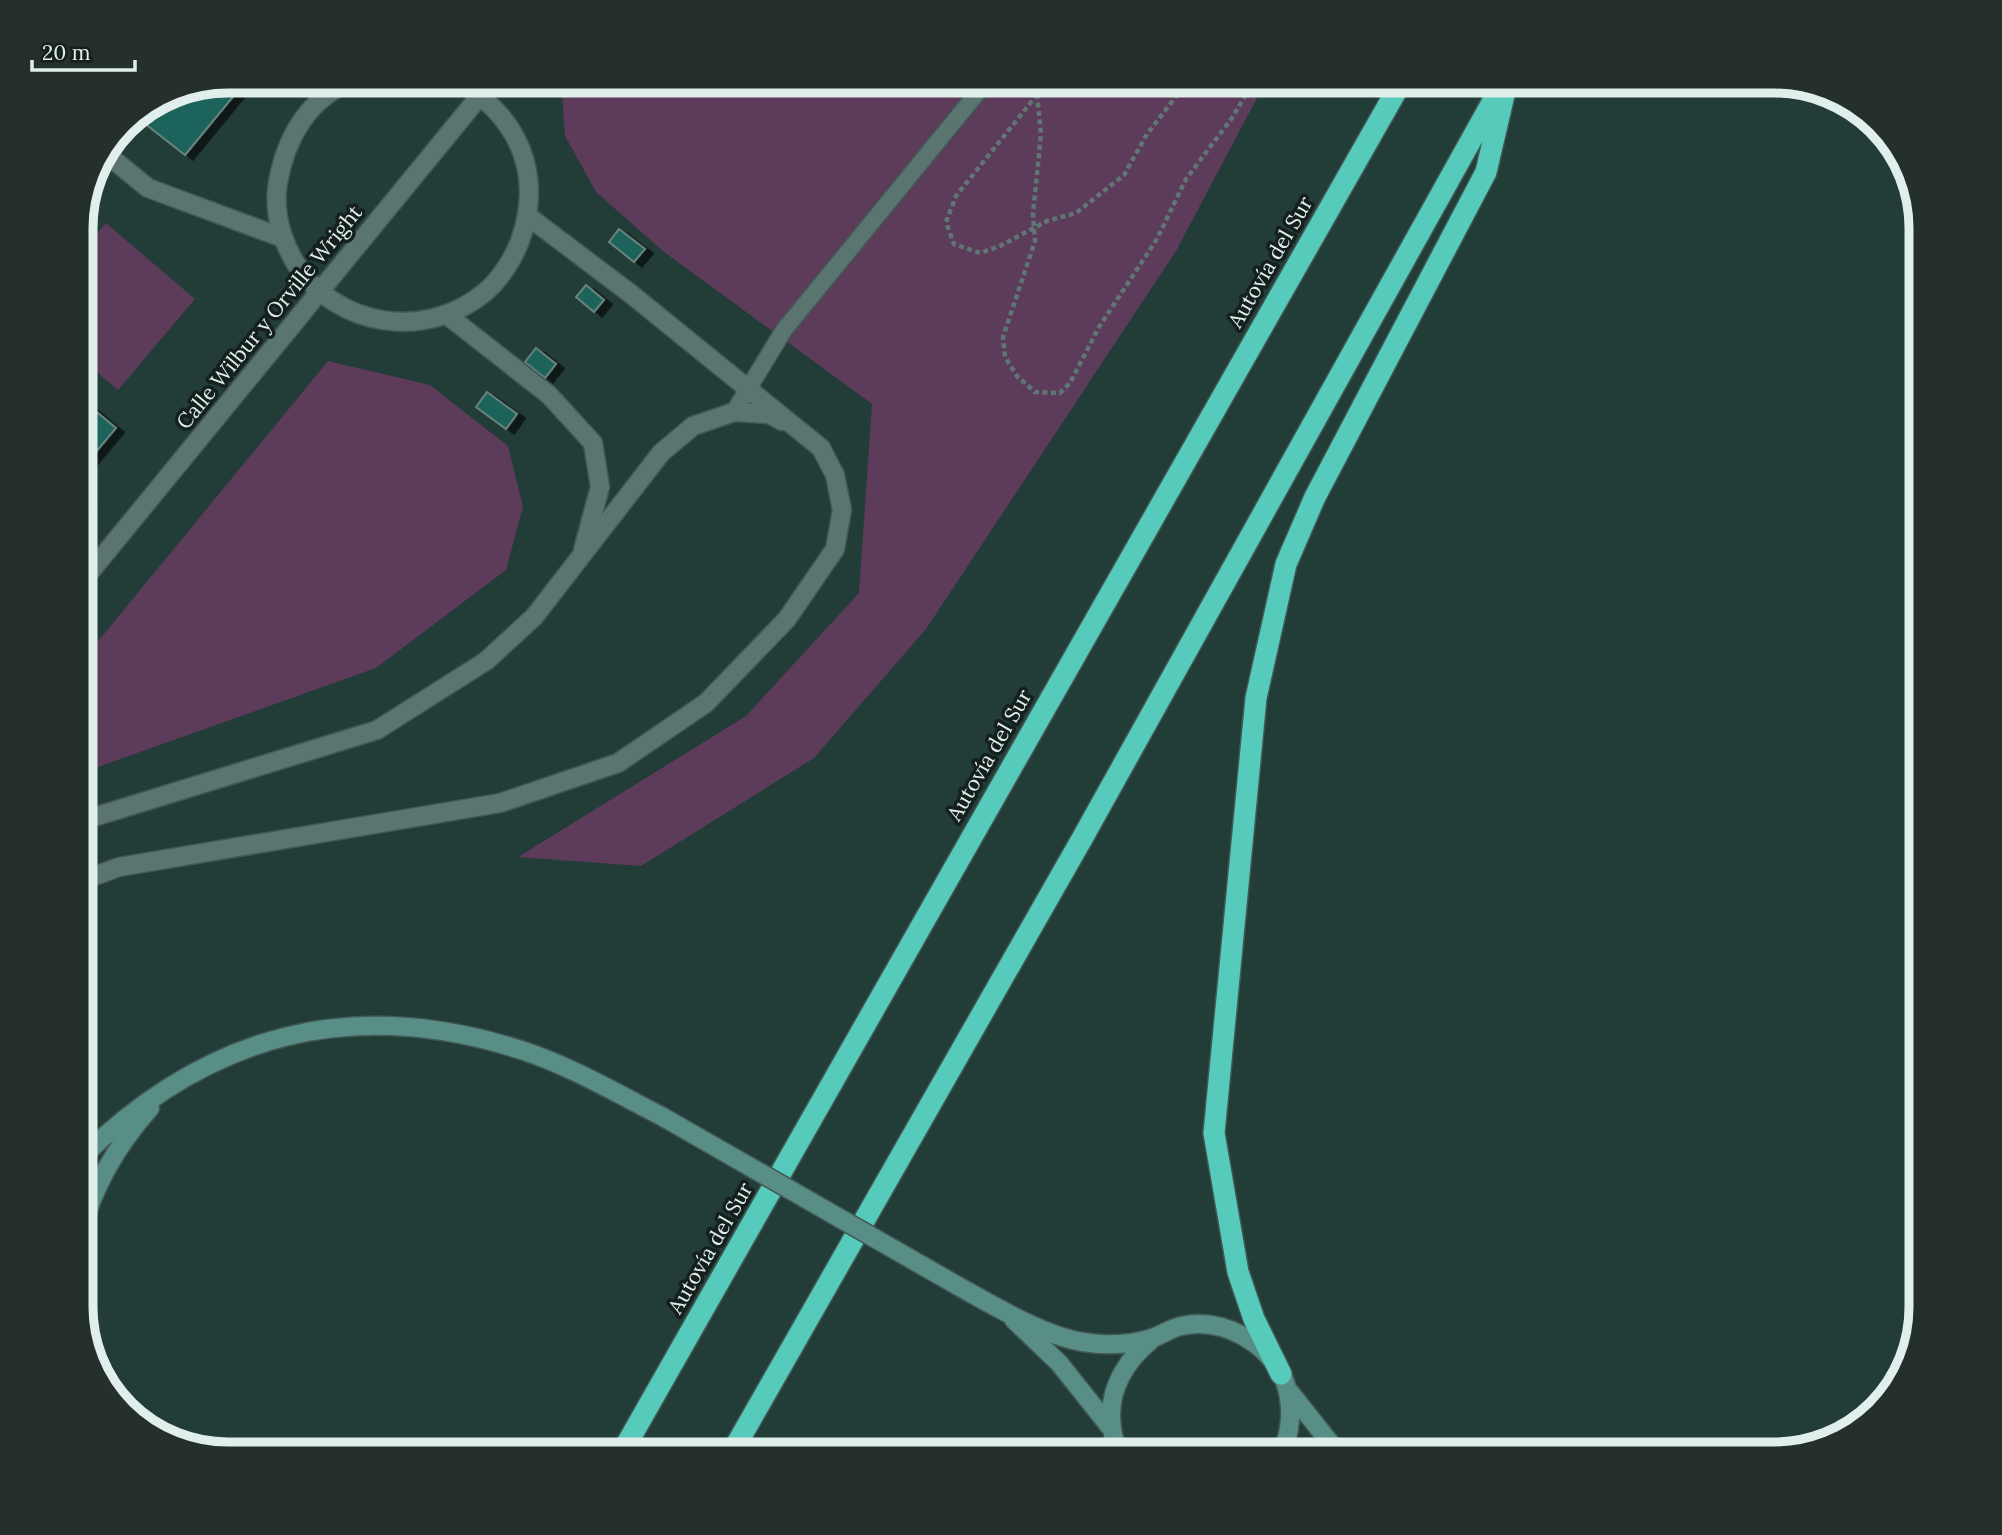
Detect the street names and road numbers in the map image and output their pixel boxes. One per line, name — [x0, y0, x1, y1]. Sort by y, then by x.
street label: Autovía del Sur — [1221, 191, 1319, 333]
street label: Calle Wilbur y Orville Wright — [170, 199, 368, 435]
street label: Autovía del Sur — [940, 684, 1038, 826]
street label: Autovía del Sur — [661, 1177, 759, 1319]

